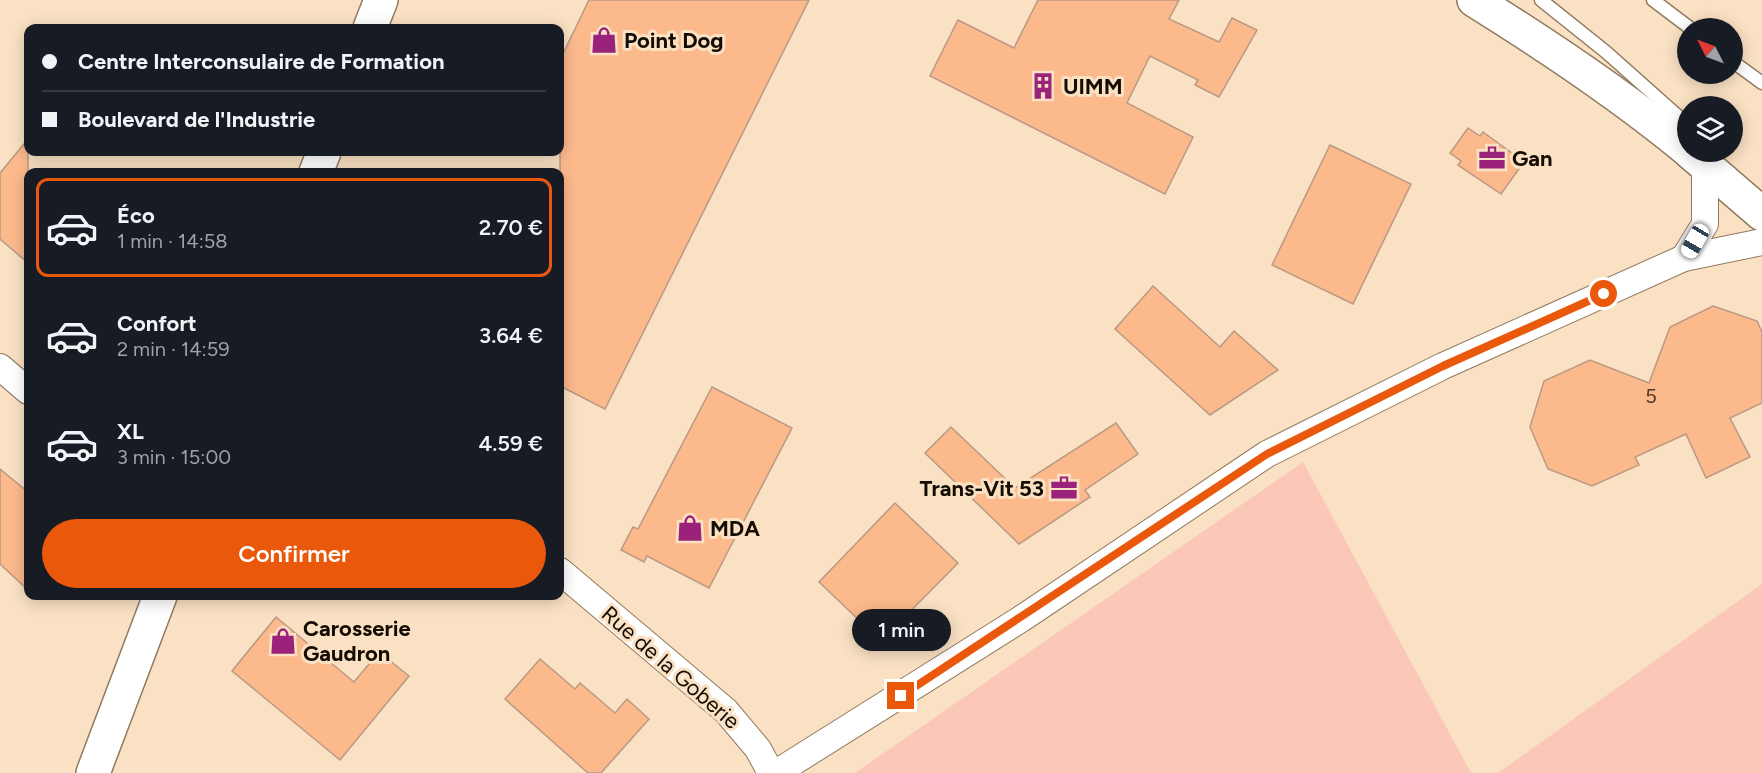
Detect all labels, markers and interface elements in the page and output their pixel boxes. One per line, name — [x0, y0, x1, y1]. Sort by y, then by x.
north arrow — [1677, 18, 1743, 84]
map controls — [1677, 18, 1743, 162]
shop icon: Point Dog — [589, 25, 619, 55]
place label: Point Dog — [624, 27, 724, 54]
text: Centre Interconsulaire de Formation — [78, 48, 444, 75]
building icon: UIMM — [1028, 71, 1058, 101]
place label: UIMM — [1063, 73, 1123, 100]
button: layers — [1677, 96, 1743, 162]
text: Boulevard de l'Industrie — [78, 106, 315, 133]
office icon: Gan — [1477, 143, 1507, 173]
place label: Gan — [1512, 145, 1553, 172]
icon: car — [45, 201, 99, 255]
text: Éco — [117, 202, 155, 229]
text: 2.70 € — [479, 214, 543, 241]
car — [1678, 221, 1712, 261]
text: 1 min · 14:58 — [117, 229, 228, 253]
route start — [1590, 280, 1617, 307]
icon: car — [45, 309, 99, 363]
text: Confort — [117, 310, 197, 337]
text: 3.64 € — [479, 322, 543, 349]
text: 2 min · 14:59 — [117, 337, 229, 361]
house number: 5 — [1645, 384, 1657, 408]
icon: car — [45, 417, 99, 471]
text: XL — [117, 418, 144, 445]
text: 4.59 € — [478, 430, 543, 457]
text: 3 min · 15:00 — [117, 445, 231, 469]
office icon: Trans-Vit 53 — [1049, 473, 1079, 503]
place label: Trans-Vit 53 — [919, 475, 1044, 502]
shop icon: MDA — [675, 513, 705, 543]
place label: MDA — [710, 515, 760, 542]
button: Confirmer — [42, 519, 546, 588]
street label: Rue de la Goberie — [596, 600, 745, 735]
callout: 1 min — [852, 609, 950, 651]
place label: Carosserie Gaudron — [303, 615, 411, 667]
text: 1 min — [878, 618, 925, 642]
shop icon: Carosserie Gaudron — [268, 626, 298, 656]
route end — [887, 682, 914, 709]

